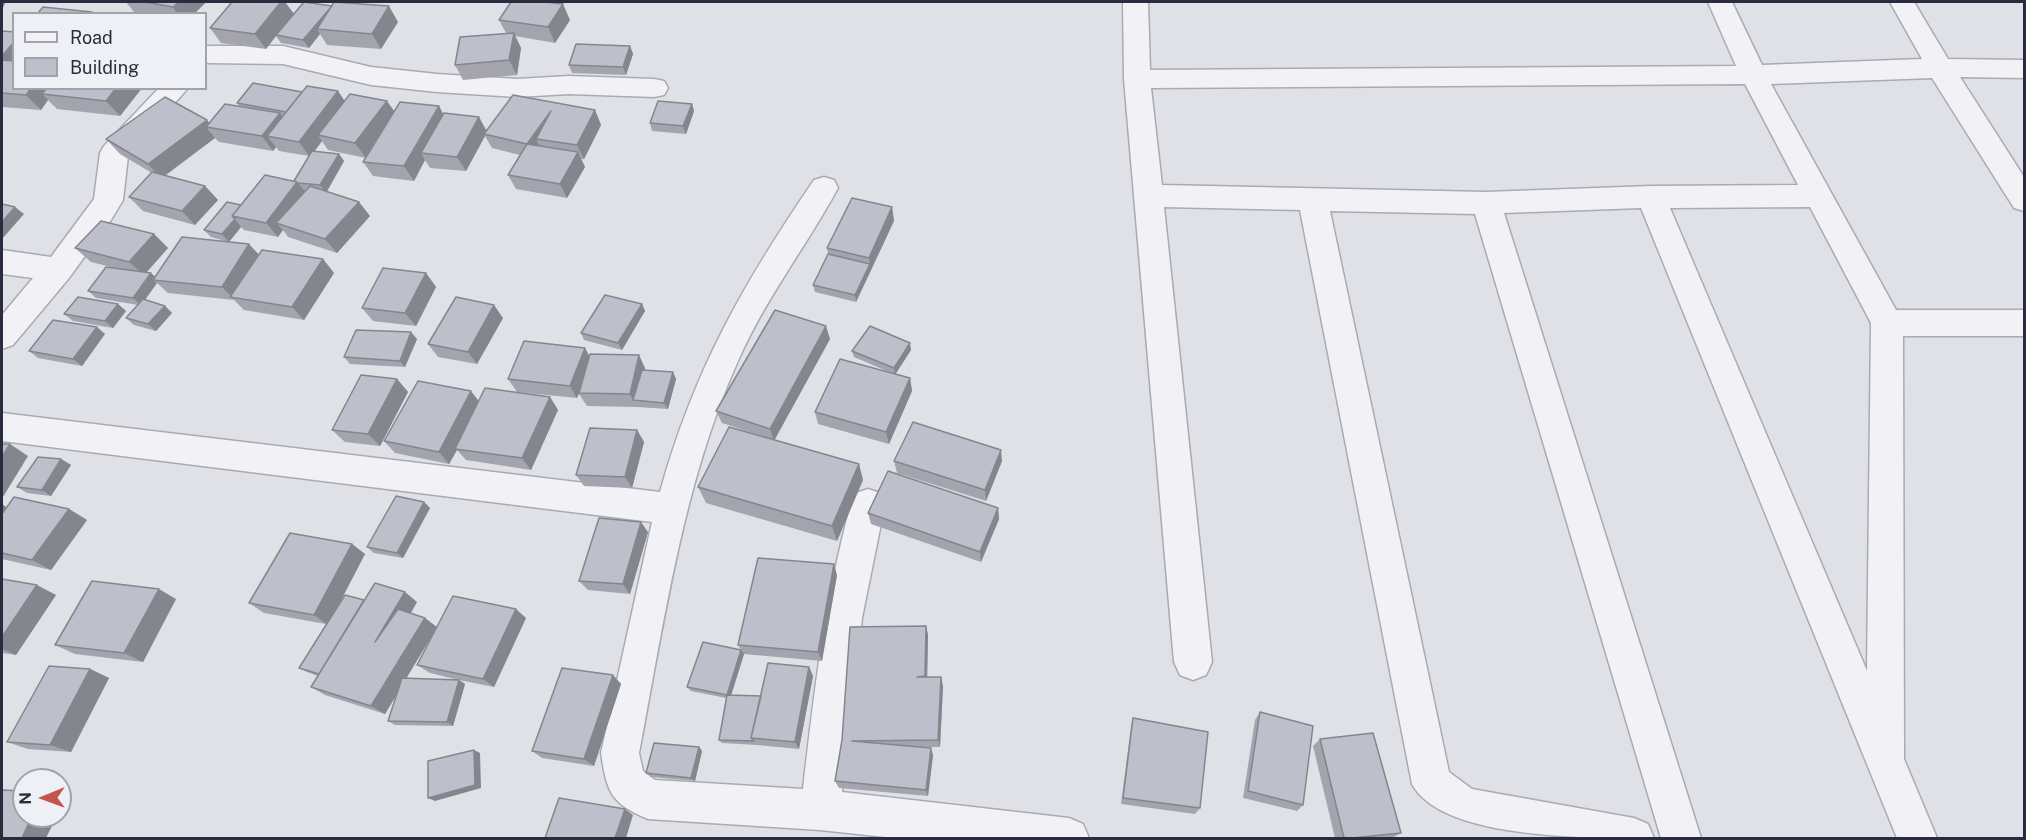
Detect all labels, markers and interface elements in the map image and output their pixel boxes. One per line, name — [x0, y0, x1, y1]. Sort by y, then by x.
legend — [12, 12, 207, 90]
text: Road — [70, 27, 113, 48]
text: Building — [70, 57, 139, 78]
north arrow — [12, 768, 72, 828]
text: N — [16, 792, 35, 805]

